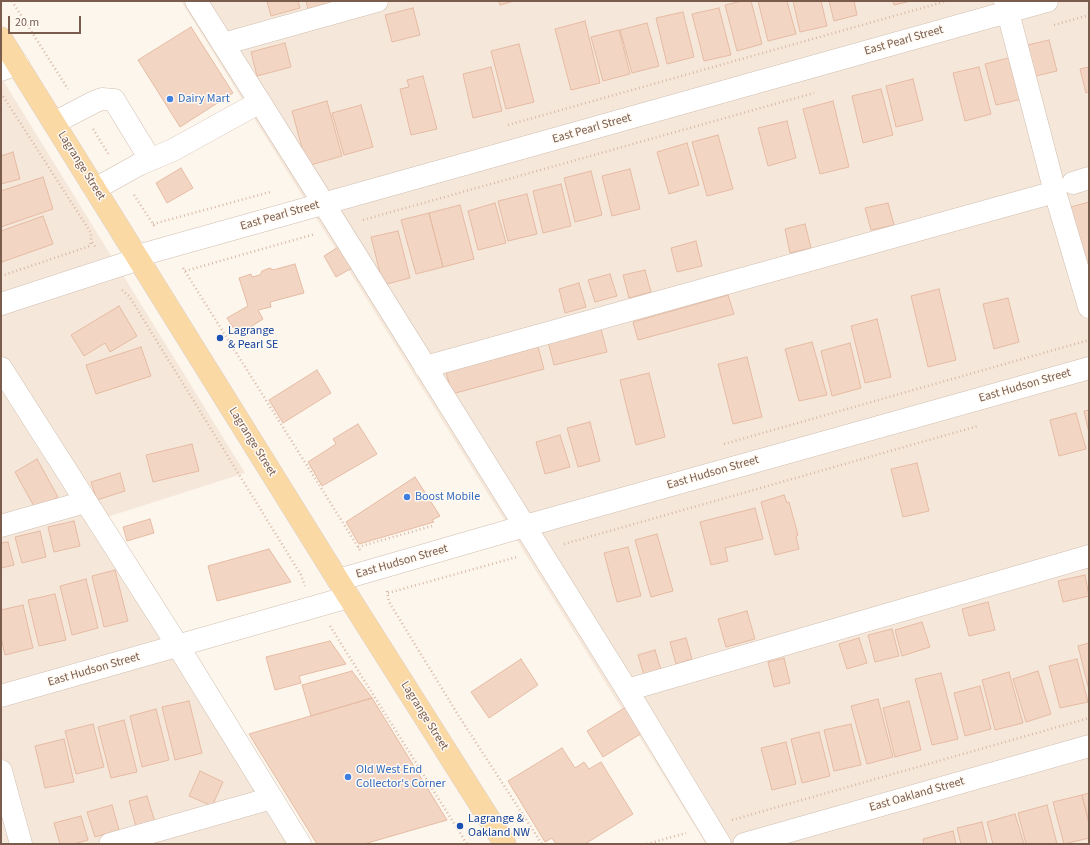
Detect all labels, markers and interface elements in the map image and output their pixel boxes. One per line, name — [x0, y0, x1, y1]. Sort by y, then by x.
scale bar — [10, 8, 83, 34]
text: 20 m — [15, 14, 39, 31]
street label: East Pearl Street — [863, 23, 945, 59]
place label: Dairy Mart — [178, 92, 230, 106]
marker: Dairy Mart — [165, 94, 175, 104]
street label: East Pearl Street — [551, 111, 633, 147]
street label: Lagrange Street — [54, 129, 108, 203]
street label: East Pearl Street — [239, 198, 321, 234]
place label: Lagrange & Pearl SE — [228, 324, 278, 352]
marker: Lagrange & Pearl SE — [215, 333, 225, 343]
street label: East Hudson Street — [977, 366, 1073, 406]
street label: Lagrange Street — [225, 405, 279, 479]
street label: East Hudson Street — [665, 453, 761, 493]
place label: Boost Mobile — [415, 490, 480, 504]
marker: Boost Mobile — [402, 492, 412, 502]
street label: East Hudson Street — [354, 542, 450, 582]
street label: East Hudson Street — [46, 650, 142, 690]
street label: Lagrange Street — [397, 679, 451, 753]
place label: Old West End Collector's Corner — [356, 763, 446, 791]
marker: Old West End Collector's Corner — [343, 772, 353, 782]
street label: East Oakland Street — [868, 775, 966, 815]
place label: Lagrange & Oakland NW — [468, 812, 530, 840]
marker: Lagrange & Oakland NW — [455, 821, 465, 831]

